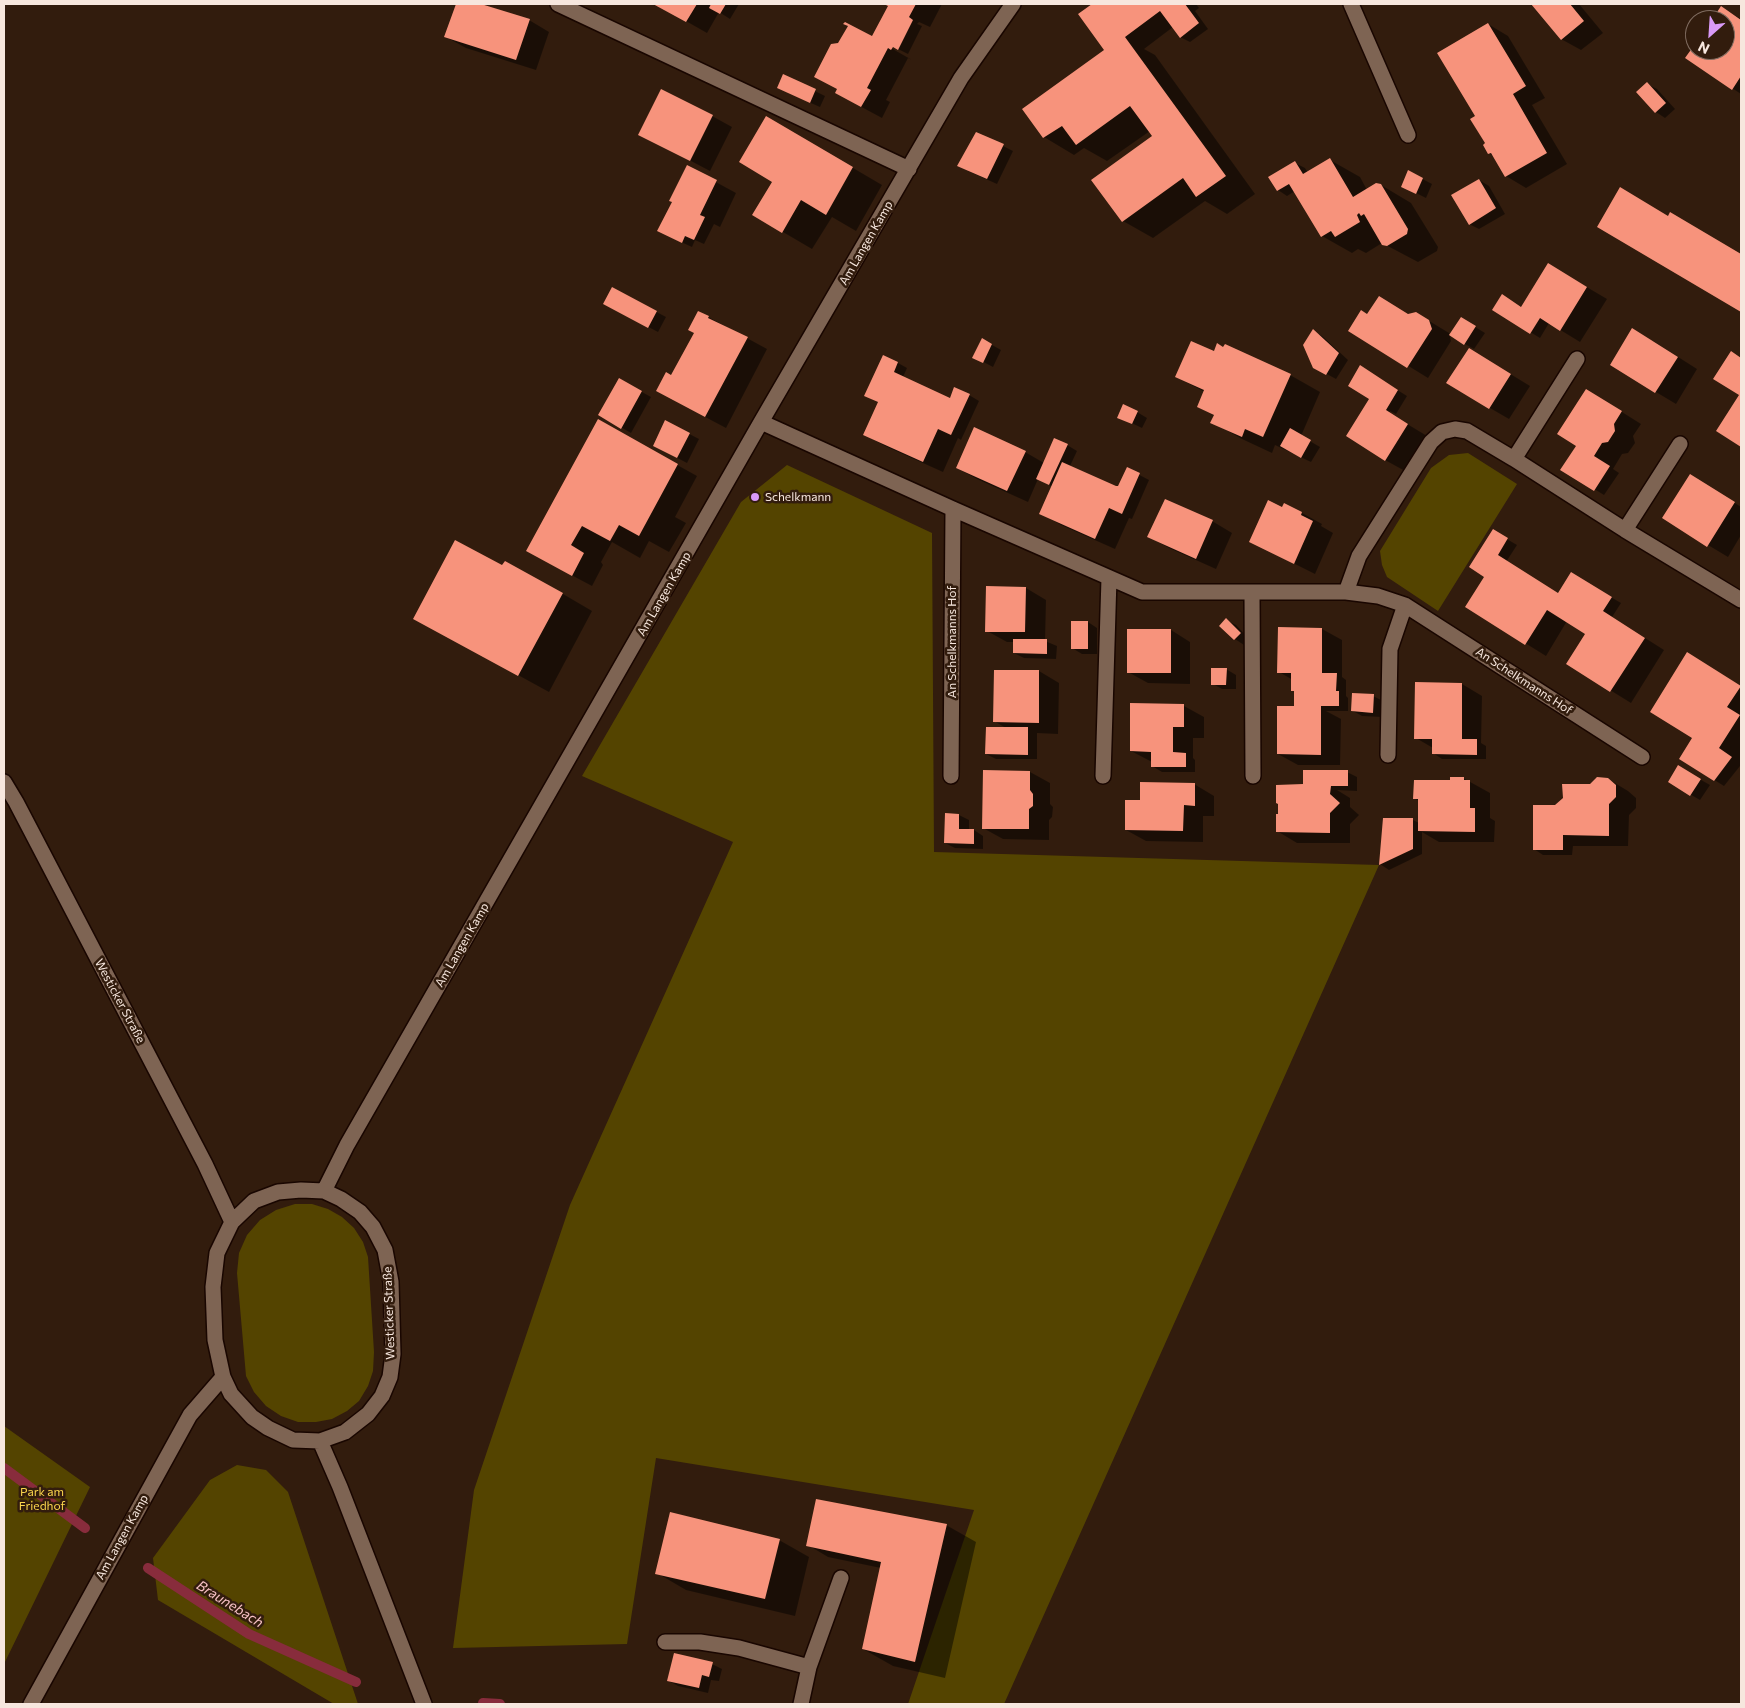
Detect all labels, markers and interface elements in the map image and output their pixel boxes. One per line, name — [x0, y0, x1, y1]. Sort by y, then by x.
north arrow — [1685, 10, 1735, 60]
text: N — [1695, 38, 1712, 58]
street label: Am Langen Kamp — [836, 198, 896, 288]
place label: Schelkmann — [765, 490, 831, 504]
marker: Schelkmann — [749, 491, 761, 503]
street label: Am Langen Kamp — [634, 549, 694, 639]
street label: An Schelkmanns Hof — [945, 586, 959, 698]
street label: An Schelkmanns Hof — [1473, 644, 1575, 718]
street label: Am Langen Kamp — [432, 900, 492, 990]
street label: Westicker Straße — [92, 957, 148, 1045]
street label: Westicker Straße — [380, 1266, 398, 1360]
park label: Park am Friedhof — [19, 1485, 65, 1513]
street label: Am Langen Kamp — [93, 1492, 151, 1582]
water label: Braunebach — [193, 1577, 267, 1631]

